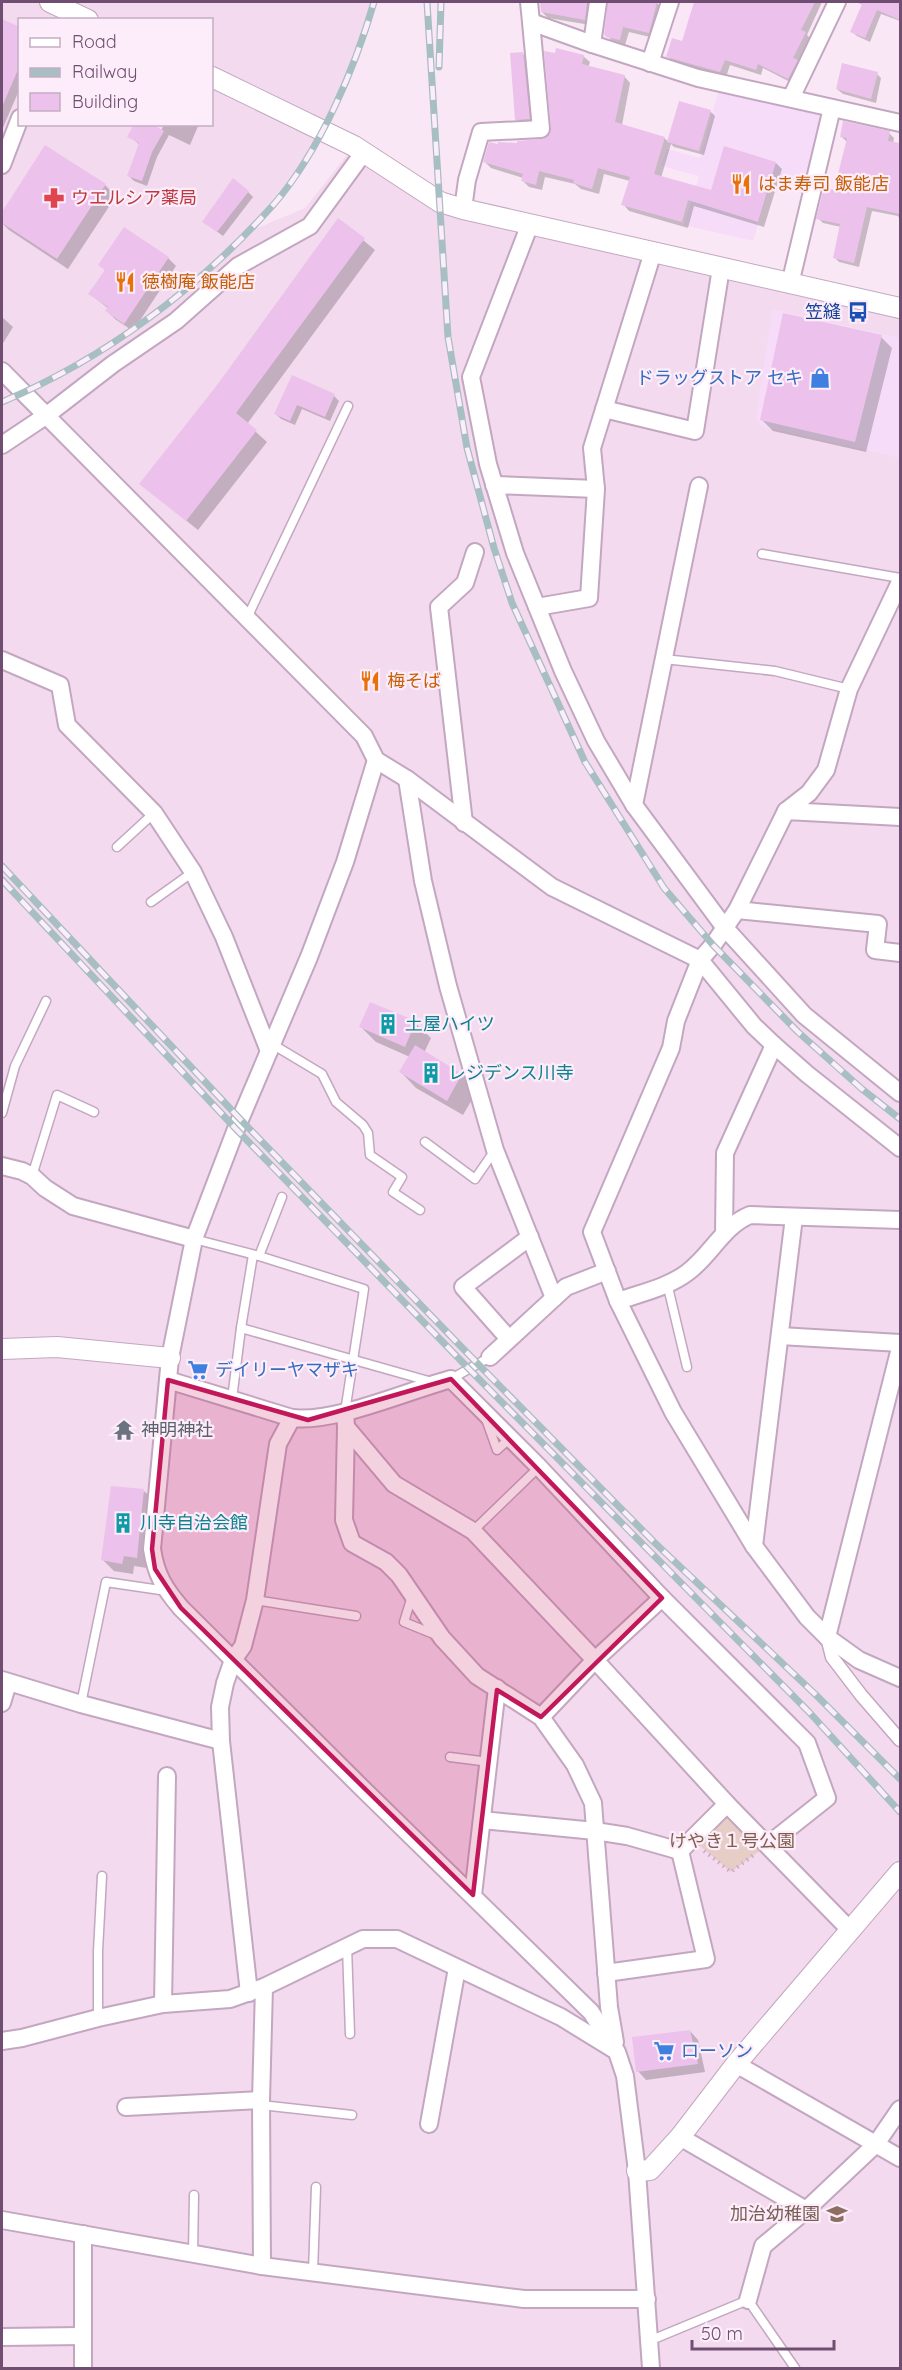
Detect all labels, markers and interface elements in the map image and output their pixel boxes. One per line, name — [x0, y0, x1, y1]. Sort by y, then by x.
legend — [18, 18, 213, 126]
text: Road — [72, 30, 117, 53]
text: Railway — [72, 60, 138, 83]
text: Building — [72, 90, 138, 113]
restaurant icon: はま寿司 飯能店 — [729, 172, 753, 196]
place label: はま寿司 飯能店 — [758, 172, 889, 195]
pharmacy icon: ウエルシア薬局 — [42, 186, 66, 210]
place label: ウエルシア薬局 — [71, 186, 197, 209]
restaurant icon: 徳樹庵 飯能店 — [113, 270, 137, 294]
place label: 徳樹庵 飯能店 — [142, 270, 255, 293]
place label: 笠縫 — [805, 300, 841, 323]
bus stop icon: 笠縫 — [846, 300, 870, 324]
place label: ドラッグストア セキ — [636, 366, 803, 389]
shop icon: ドラッグストア セキ — [808, 366, 832, 390]
restaurant icon: 梅そば — [358, 669, 382, 693]
place label: 梅そば — [387, 669, 441, 692]
building icon: 土屋ハイツ — [376, 1012, 400, 1036]
place label: 土屋ハイツ — [405, 1012, 495, 1035]
building icon: レジデンス川寺 — [419, 1061, 443, 1085]
place label: レジデンス川寺 — [448, 1061, 574, 1084]
supermarket icon: デイリーヤマザキ — [186, 1358, 210, 1382]
place label: デイリーヤマザキ — [215, 1358, 359, 1381]
temple icon: 神明神社 — [112, 1418, 136, 1442]
place label: 神明神社 — [141, 1418, 213, 1441]
building icon: 川寺自治会館 — [111, 1511, 135, 1535]
place label: 川寺自治会館 — [140, 1511, 248, 1534]
park label: けやき１号公園 — [669, 1829, 795, 1852]
supermarket icon: ローソン — [652, 2039, 676, 2063]
place label: ローソン — [681, 2039, 753, 2062]
place label: 加治幼稚園 — [730, 2202, 820, 2225]
school or university icon: 加治幼稚園 — [825, 2202, 849, 2226]
scale bar — [692, 2313, 834, 2351]
text: 50 m — [701, 2322, 743, 2345]

